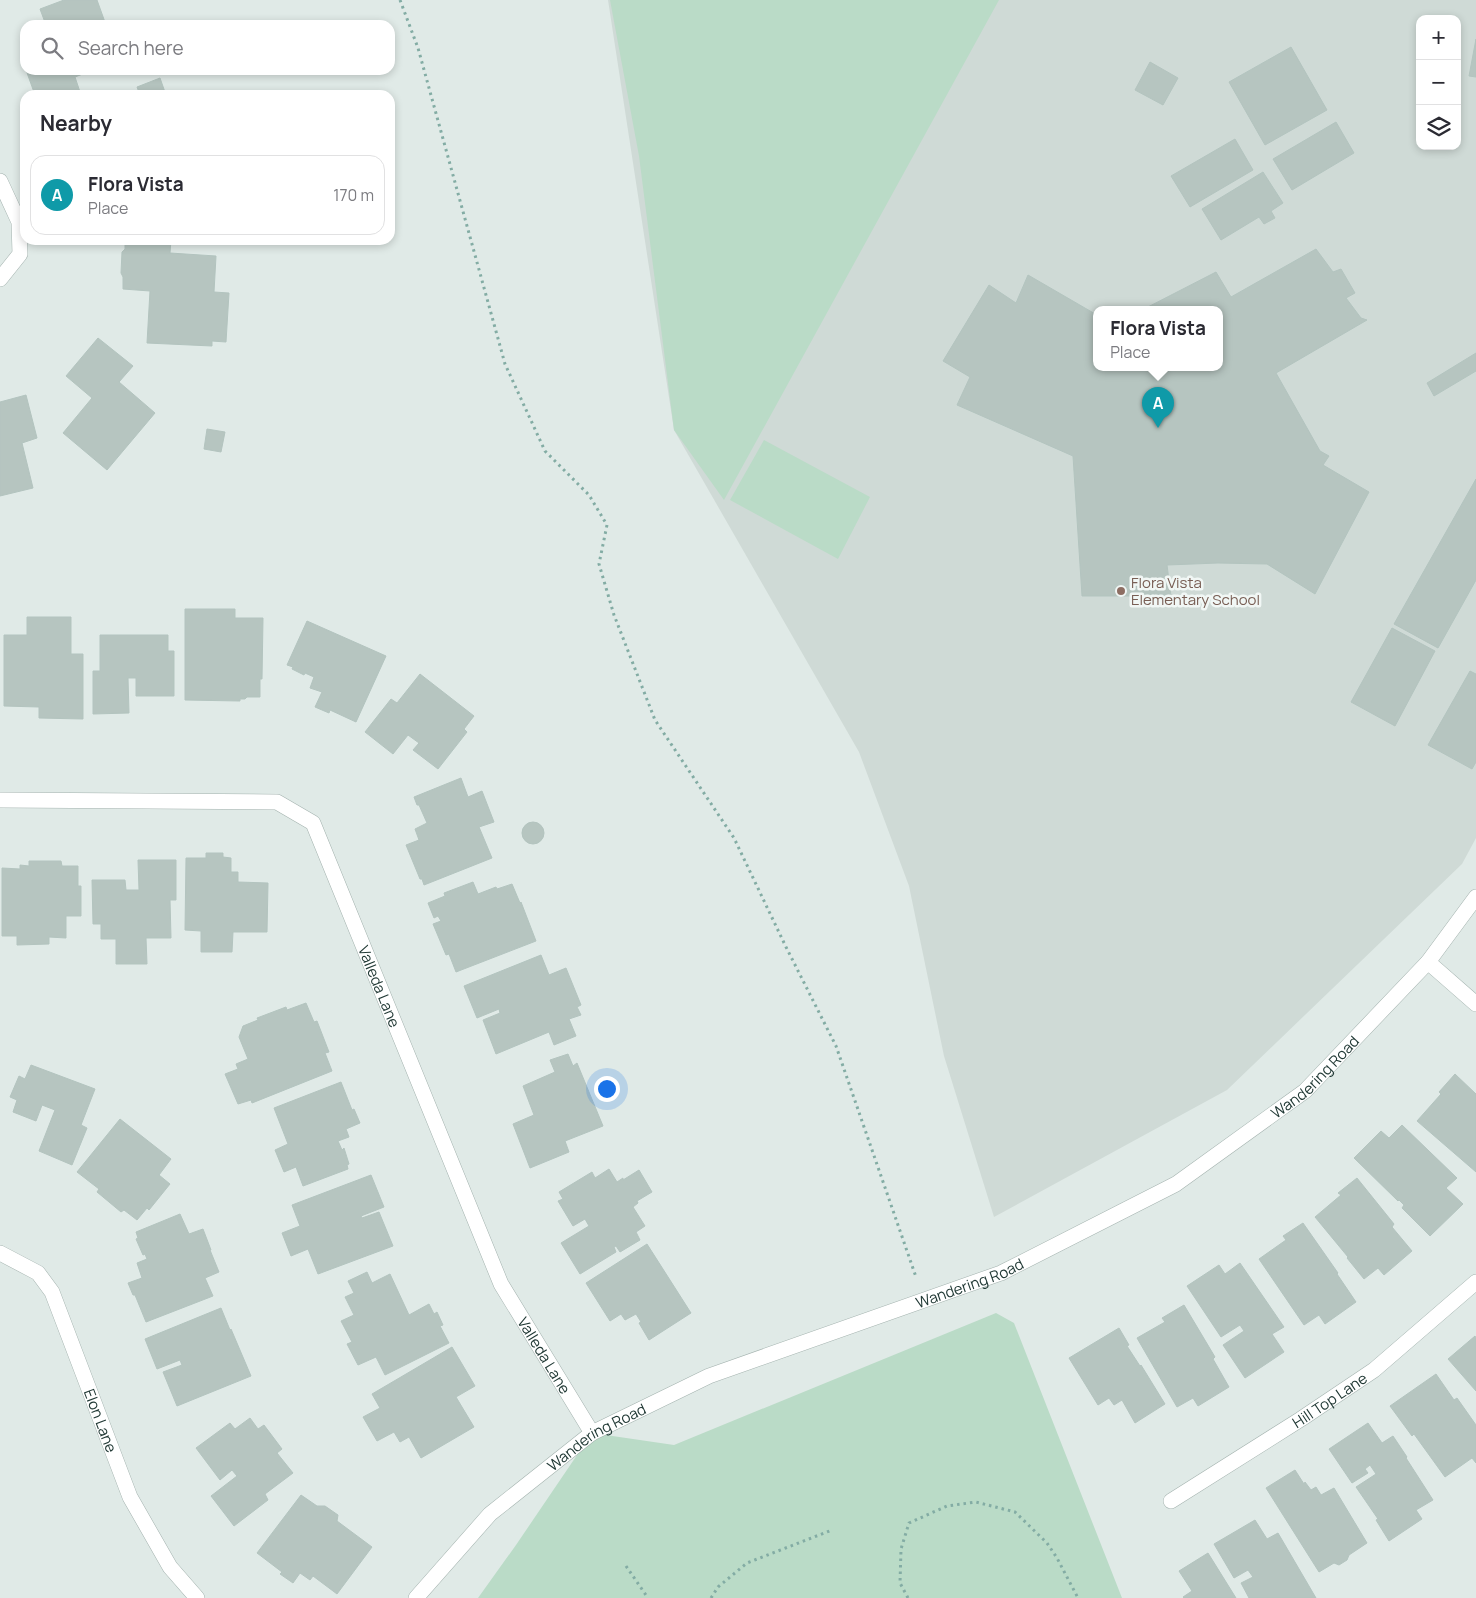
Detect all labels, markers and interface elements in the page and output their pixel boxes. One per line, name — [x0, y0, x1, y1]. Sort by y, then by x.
map controls — [1416, 15, 1461, 150]
button: + — [1416, 15, 1461, 60]
search box — [20, 20, 395, 75]
icon: search — [38, 34, 66, 62]
text: Search here — [78, 35, 184, 61]
button: − — [1416, 60, 1461, 105]
button: layers — [1416, 105, 1461, 150]
text: Nearby — [40, 109, 112, 137]
text: Flora Vista — [88, 171, 184, 197]
text: A — [52, 184, 62, 206]
text: 170 m — [333, 184, 374, 206]
text: Place — [88, 197, 128, 219]
popup — [1093, 306, 1223, 371]
text: Flora Vista — [1110, 315, 1206, 341]
text: Place — [1110, 341, 1150, 363]
pin: A — [1142, 387, 1174, 428]
place label: Flora Vista Elementary School — [1131, 572, 1260, 610]
marker: Flora Vista Elementary School — [1115, 585, 1127, 597]
street label: Valleda Lane — [354, 942, 406, 1030]
street label: Wandering Road — [1266, 1031, 1363, 1123]
your location — [594, 1076, 620, 1102]
street label: Wandering Road — [913, 1253, 1027, 1313]
street label: Valleda Lane — [513, 1313, 576, 1398]
street label: Hill Top Lane — [1288, 1367, 1371, 1433]
street label: Elon Lane — [79, 1386, 123, 1456]
street label: Wandering Road — [542, 1398, 649, 1475]

